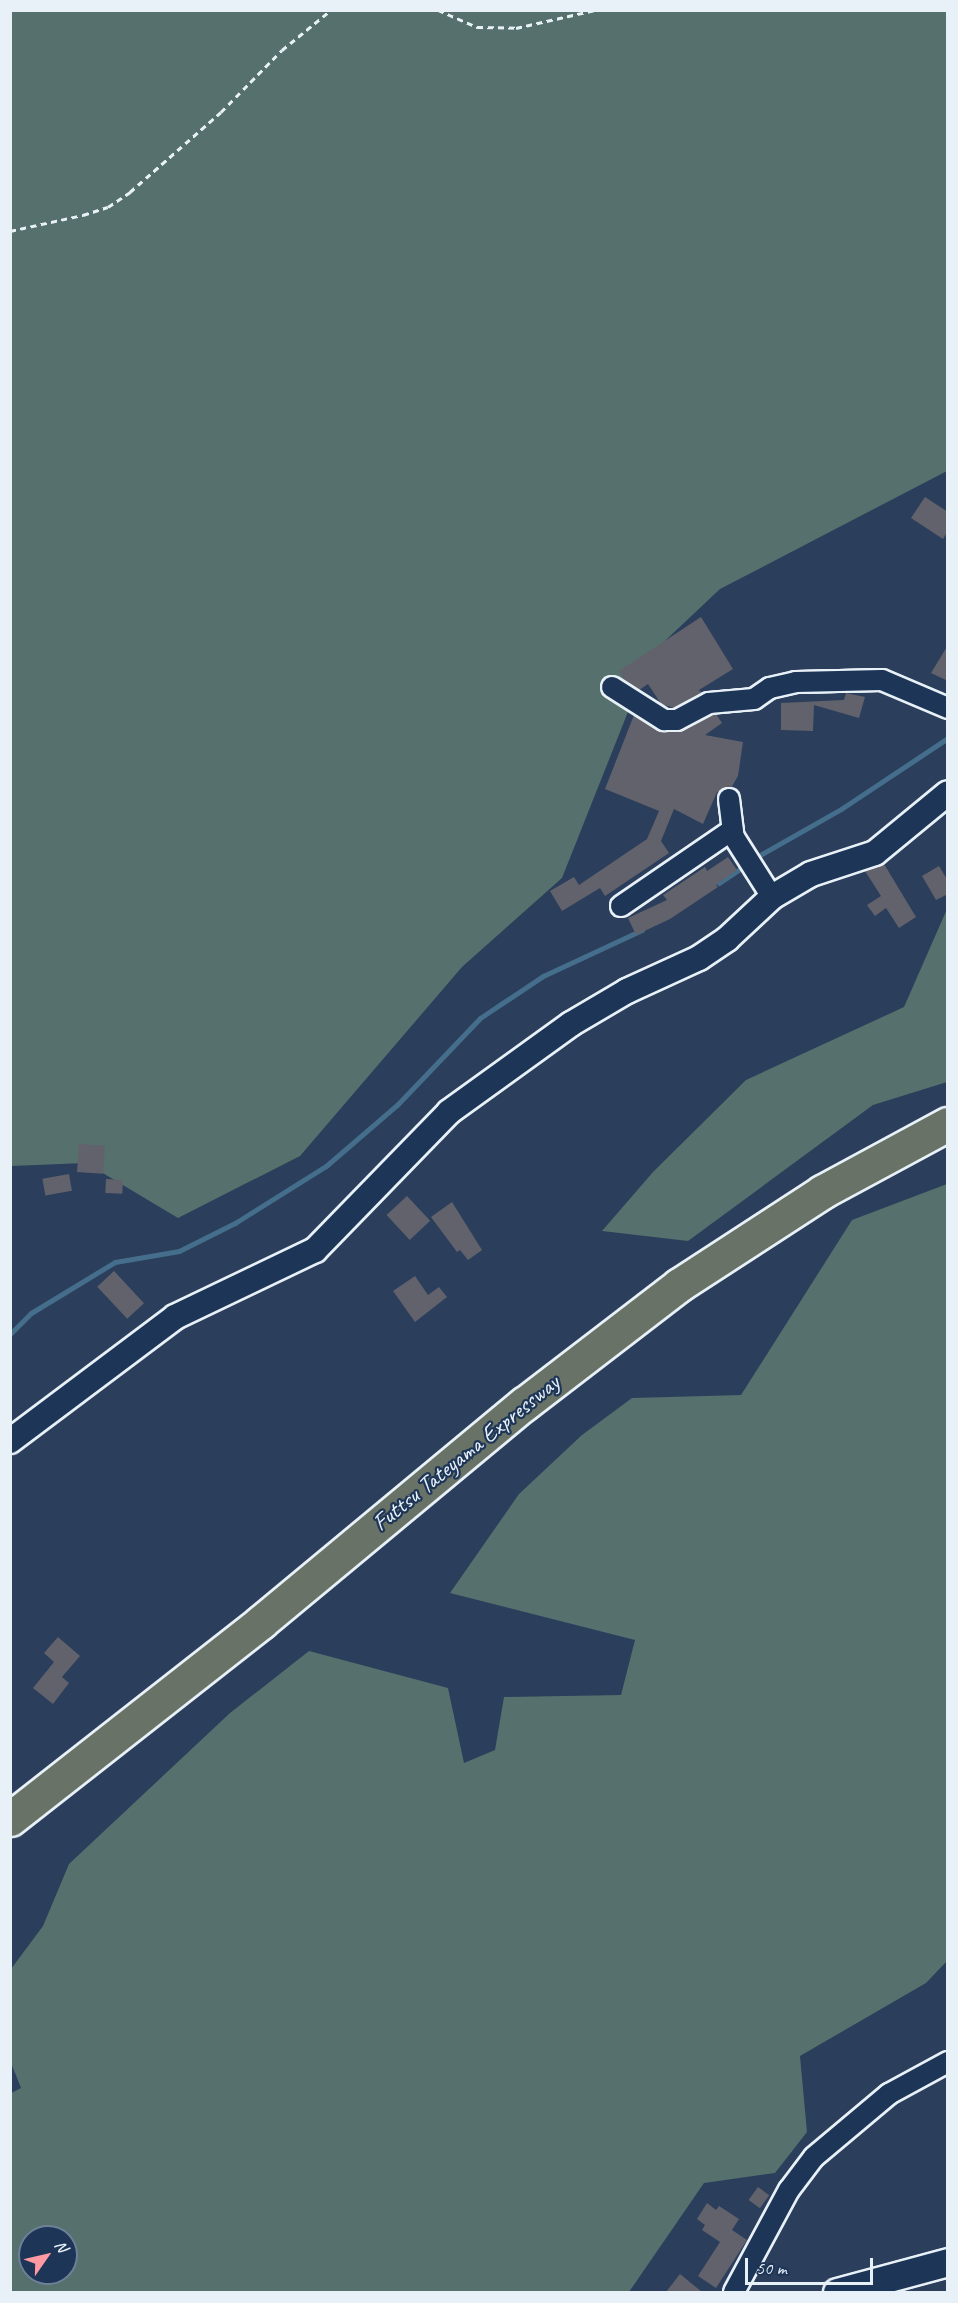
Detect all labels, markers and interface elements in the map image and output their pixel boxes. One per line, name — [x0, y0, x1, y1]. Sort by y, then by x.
street label: Futtsu Tateyama Expressway — [366, 1368, 566, 1538]
north arrow — [18, 2225, 78, 2285]
text: N — [50, 2236, 72, 2256]
scale bar — [748, 2246, 876, 2284]
text: 50 m — [756, 2257, 787, 2279]

